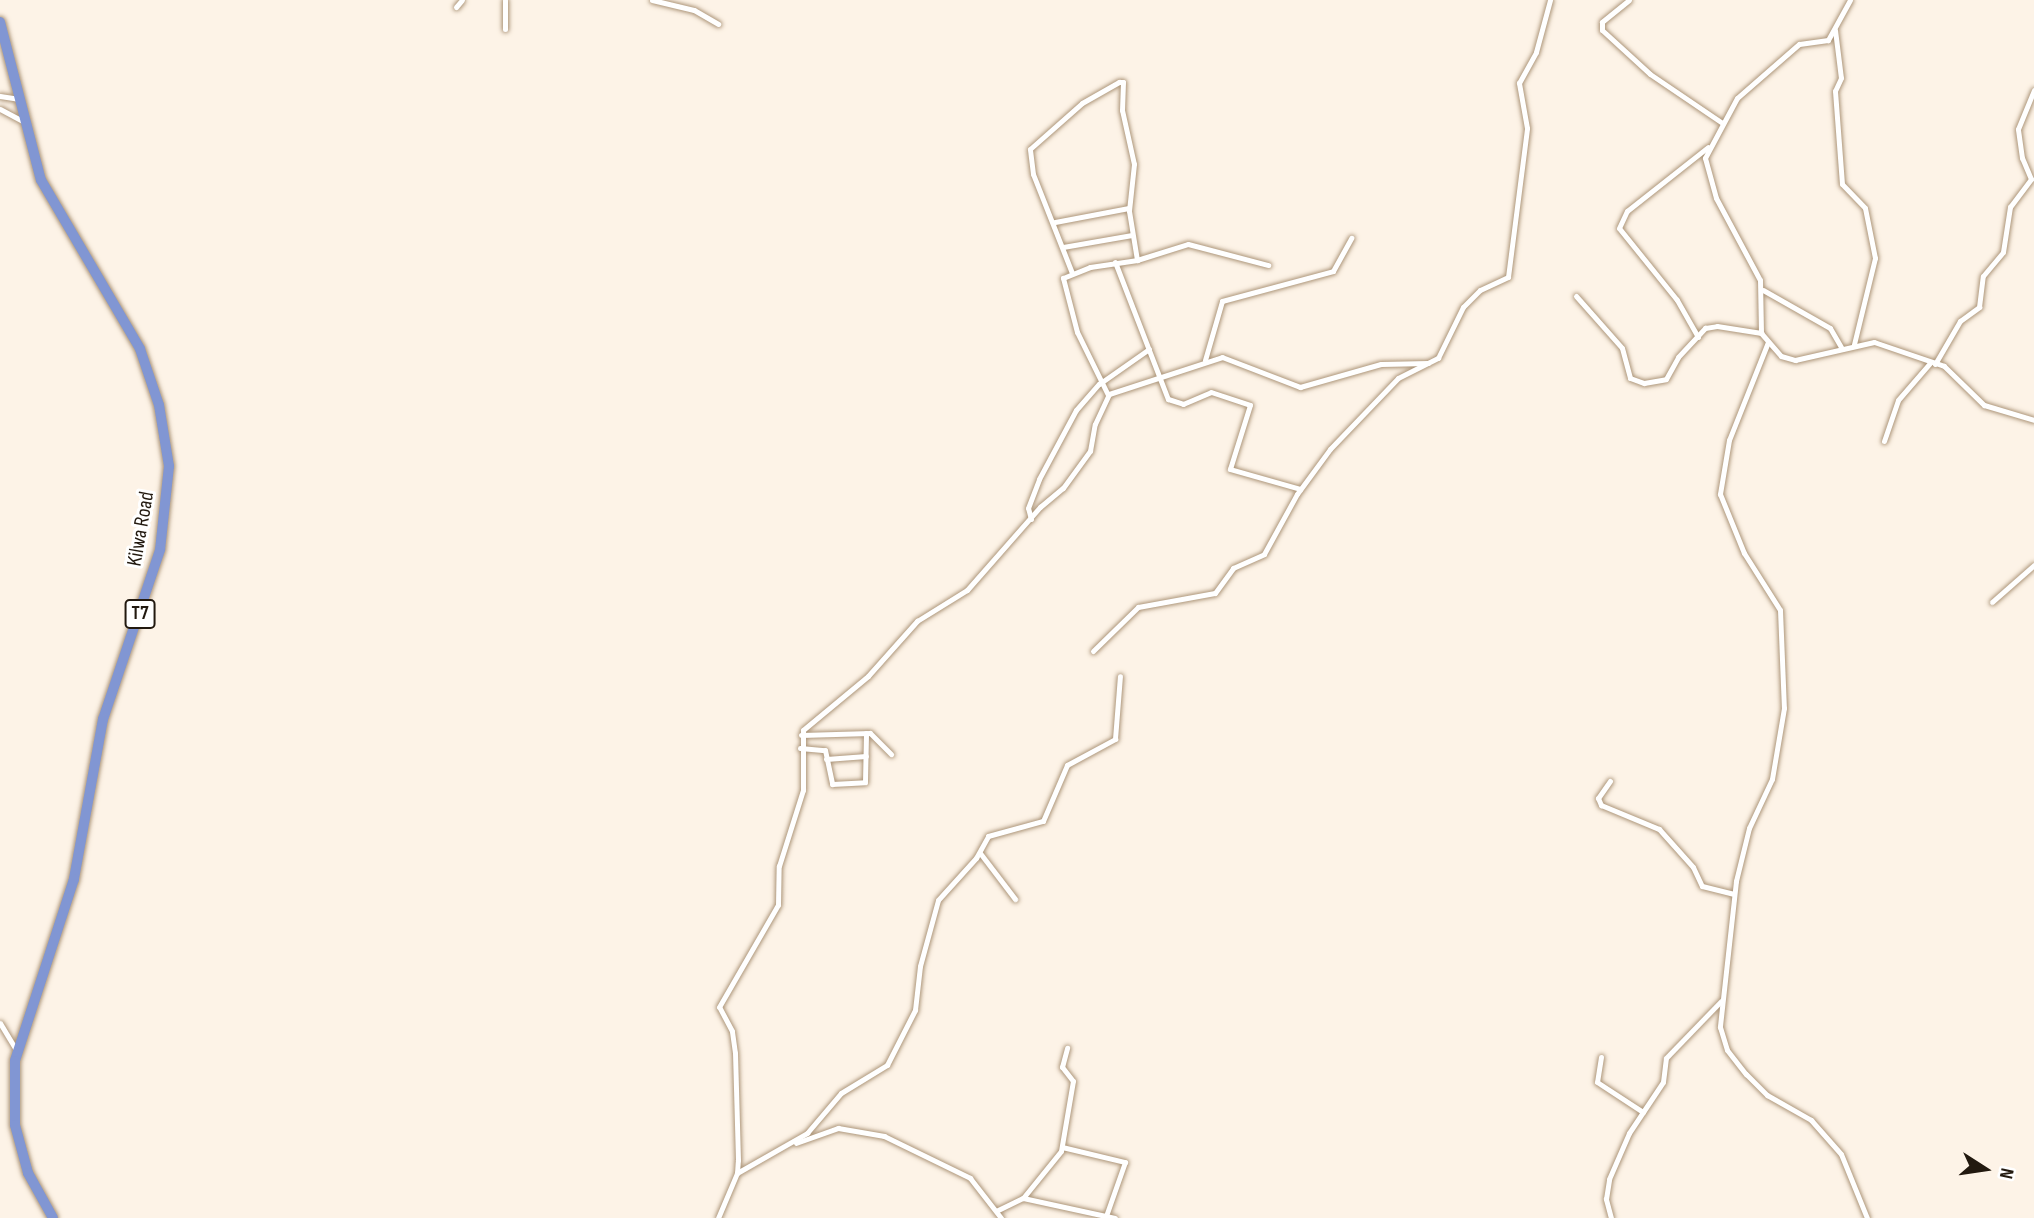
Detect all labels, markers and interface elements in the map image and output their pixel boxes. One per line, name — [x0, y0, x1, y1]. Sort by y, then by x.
street label: Kilwa Road — [122, 490, 160, 568]
road number: T7 — [124, 598, 156, 629]
north arrow — [1950, 1134, 2020, 1204]
text: N — [1994, 1166, 2018, 1181]

